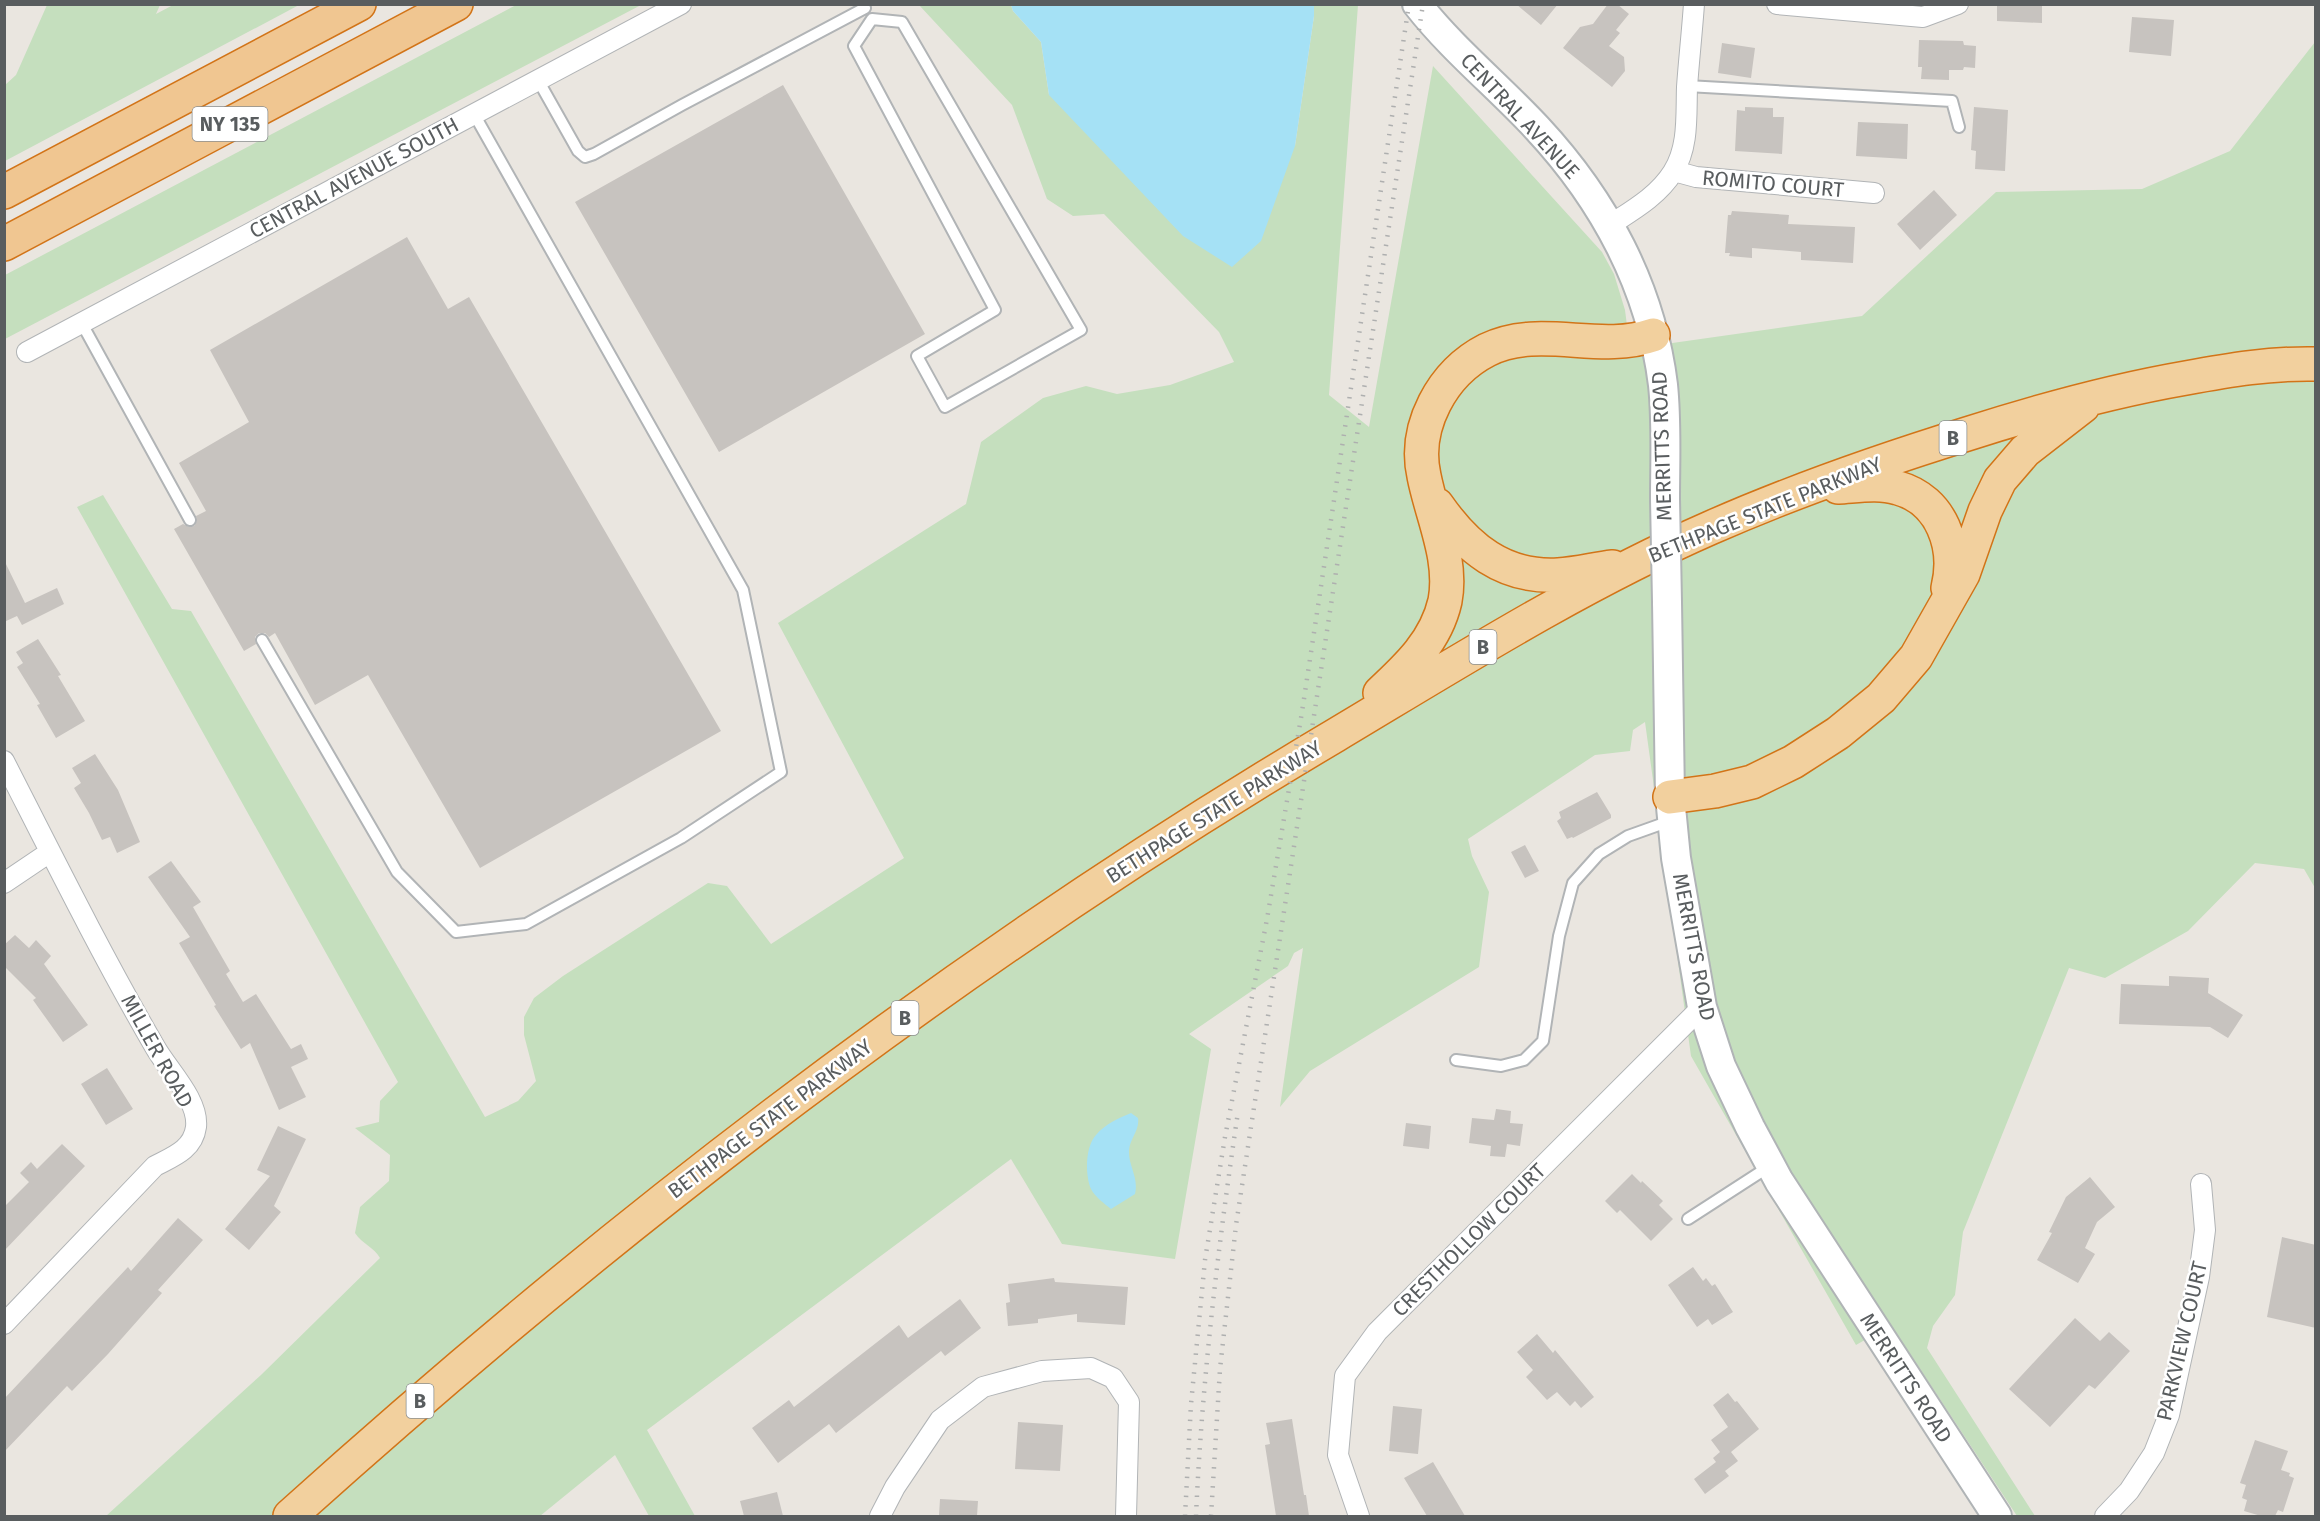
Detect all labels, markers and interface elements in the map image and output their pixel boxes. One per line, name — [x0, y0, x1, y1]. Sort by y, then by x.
street label: CENTRAL AVENUE — [1455, 47, 1585, 185]
road number: NY 135 — [192, 107, 268, 141]
street label: CENTRAL AVENUE SOUTH — [245, 112, 463, 244]
street label: ROMITO COURT — [1701, 165, 1845, 203]
street label: MERRITTS ROAD — [1646, 371, 1678, 521]
road number: B — [1940, 421, 1966, 455]
street label: BETHPAGE STATE PARKWAY — [1645, 451, 1886, 569]
road number: B — [1470, 630, 1496, 664]
street label: BETHPAGE STATE PARKWAY — [1101, 735, 1327, 889]
street label: MERRITTS ROAD — [1667, 871, 1721, 1023]
street label: MILLER ROAD — [115, 990, 199, 1112]
road number: B — [892, 1001, 918, 1035]
street label: BETHPAGE STATE PARKWAY — [663, 1033, 878, 1204]
street label: CRESTHOLLOW COURT — [1387, 1158, 1551, 1322]
street label: PARKVIEW COURT — [2151, 1259, 2213, 1423]
street label: MERRITTS ROAD — [1854, 1308, 1958, 1448]
road number: B — [406, 1384, 434, 1418]

